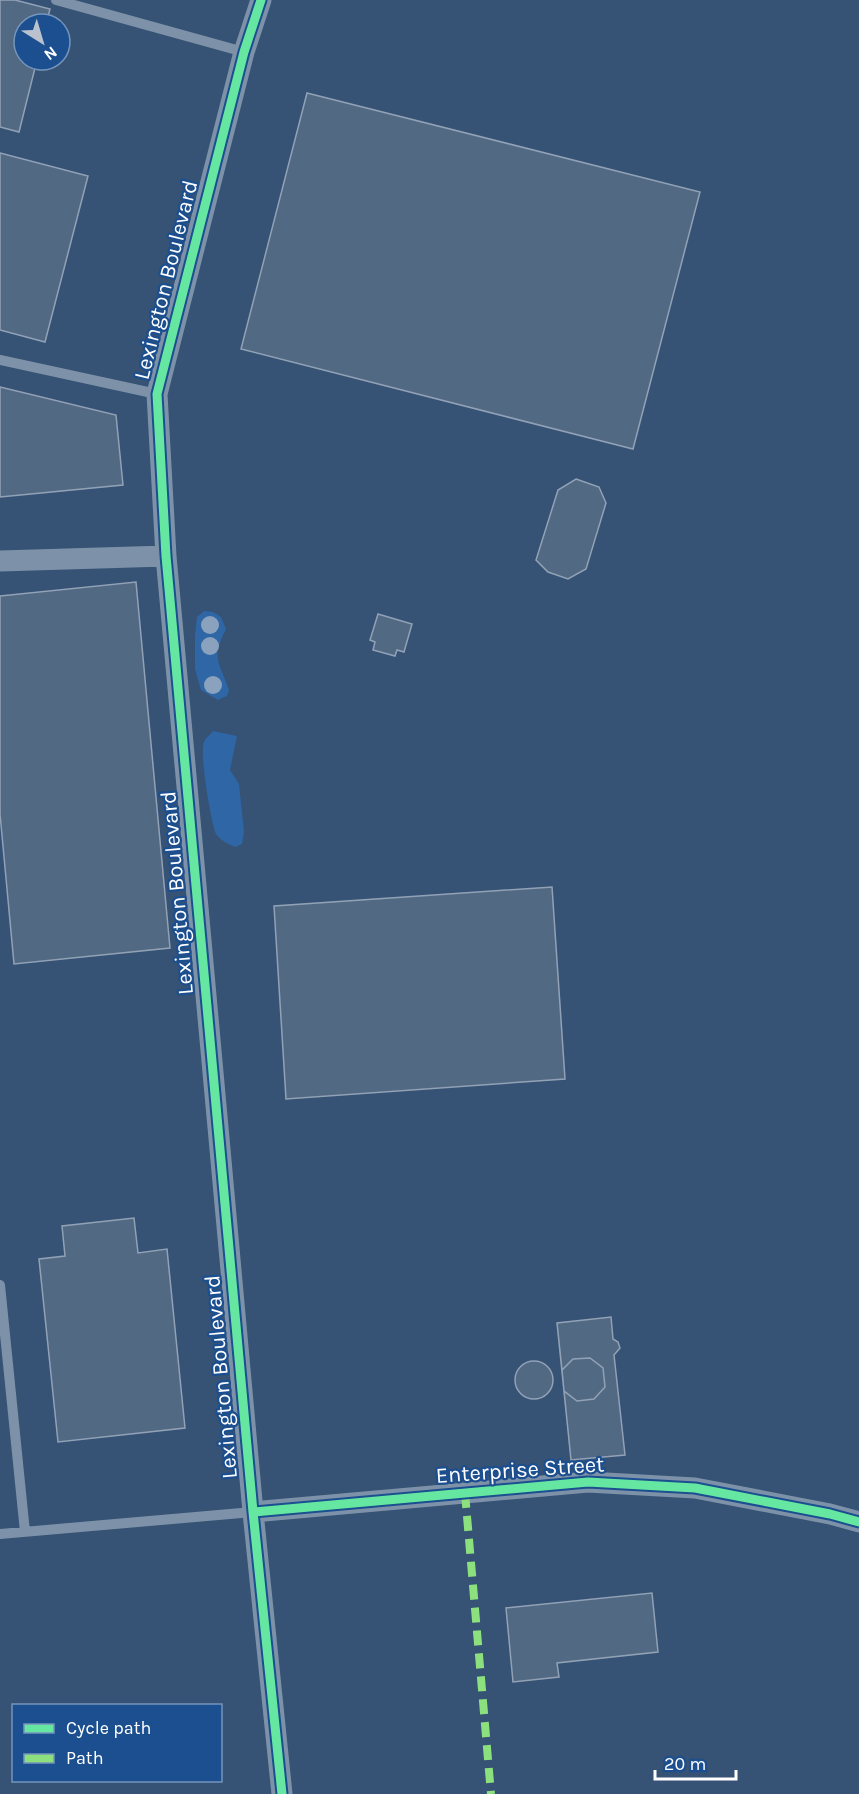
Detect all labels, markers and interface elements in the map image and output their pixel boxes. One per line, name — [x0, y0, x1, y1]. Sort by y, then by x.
north arrow — [12, 12, 72, 72]
text: N — [40, 43, 61, 65]
street label: Lexington Boulevard — [129, 178, 203, 382]
street label: Lexington Boulevard — [155, 790, 199, 996]
street label: Lexington Boulevard — [199, 1274, 243, 1480]
street label: Enterprise Street — [435, 1451, 605, 1489]
legend — [12, 1704, 222, 1782]
text: Cycle path — [66, 1717, 151, 1739]
scale bar — [655, 1743, 736, 1781]
text: Path — [66, 1747, 104, 1769]
text: 20 m — [664, 1753, 706, 1775]

